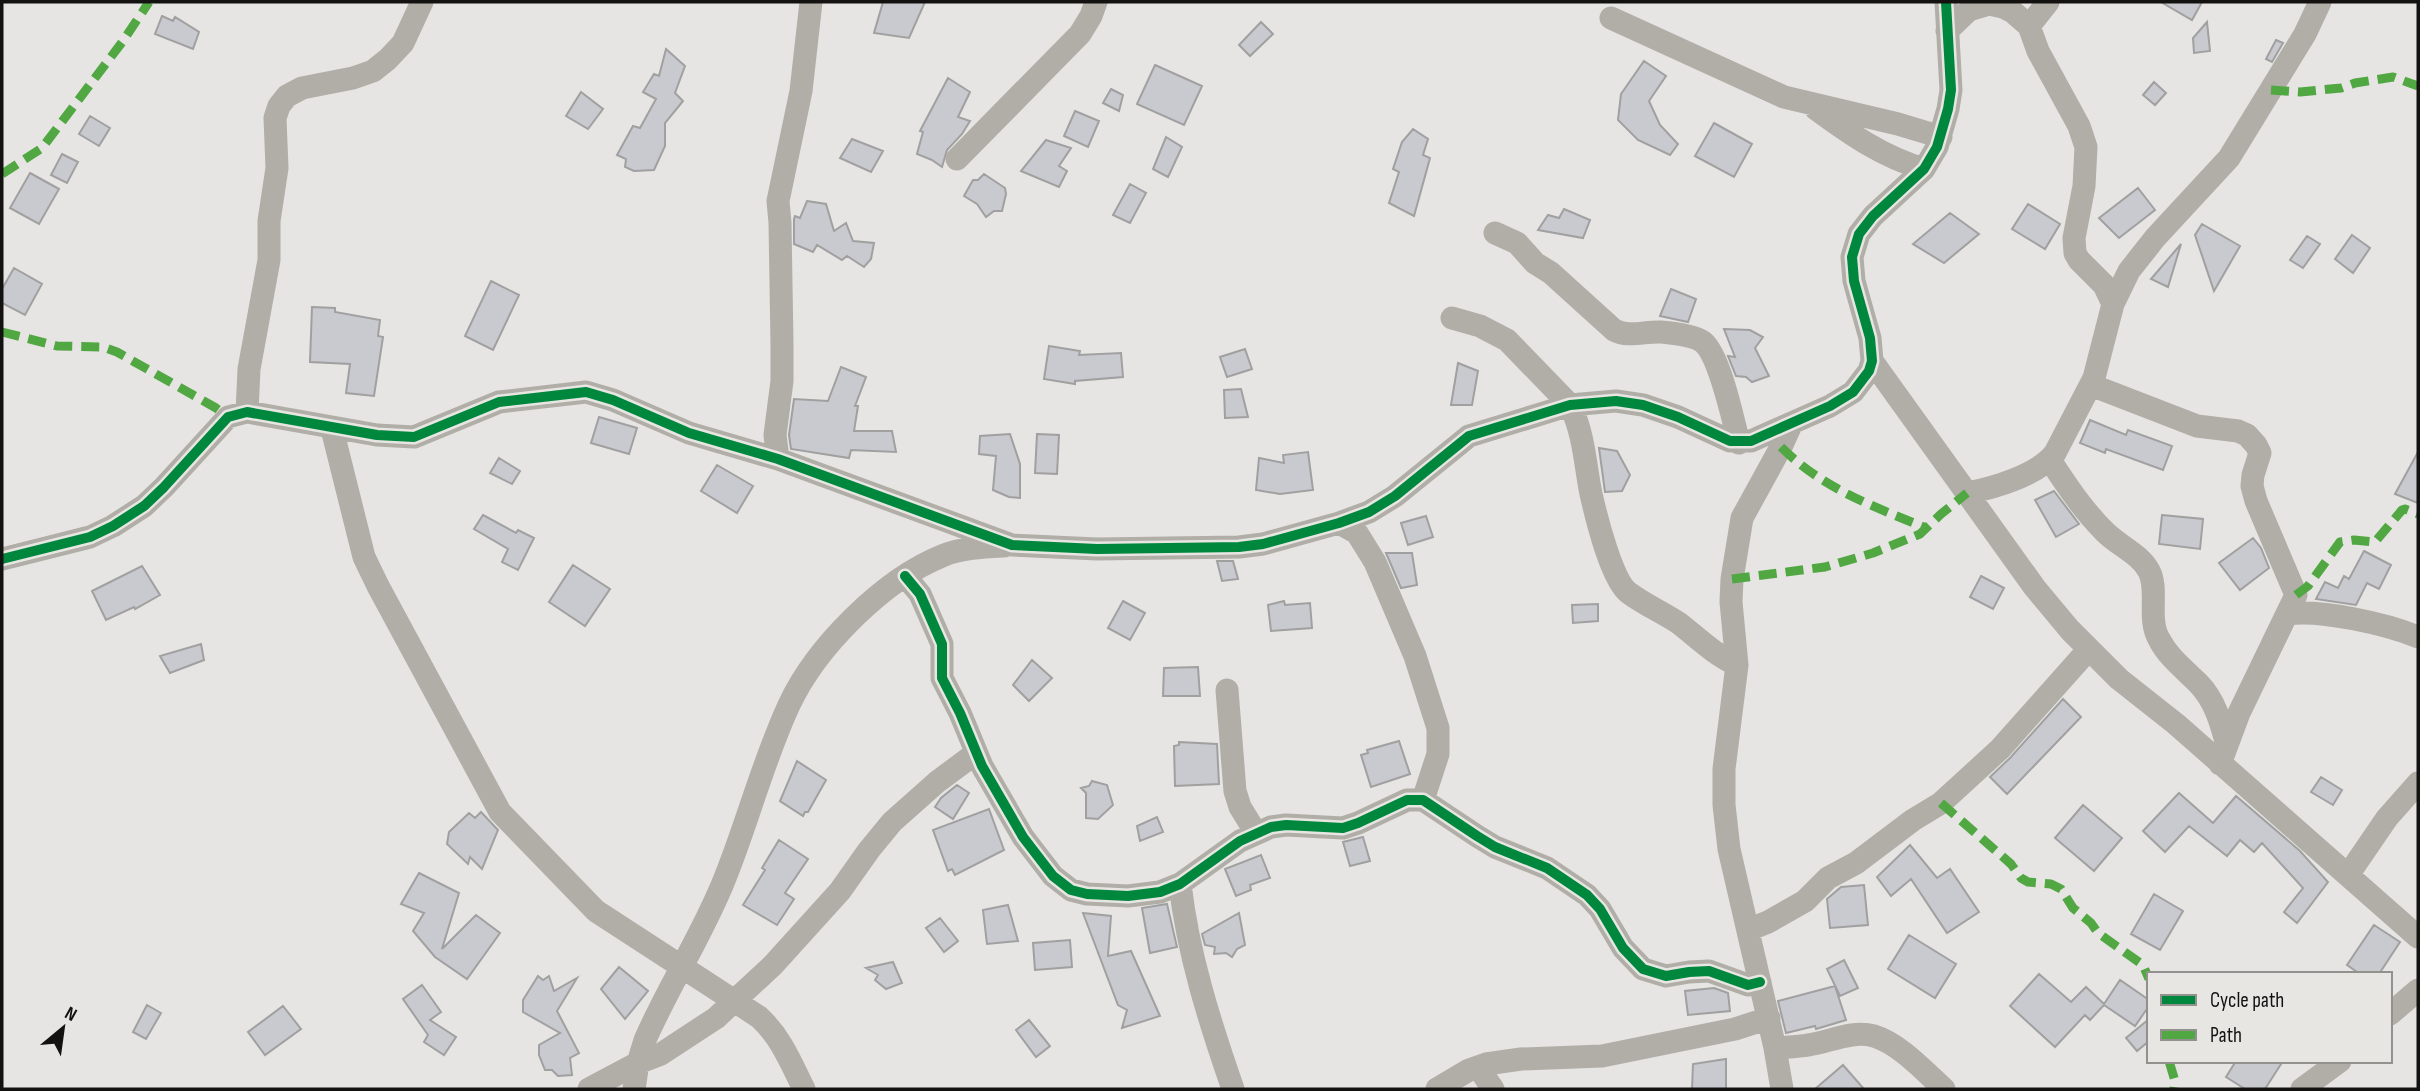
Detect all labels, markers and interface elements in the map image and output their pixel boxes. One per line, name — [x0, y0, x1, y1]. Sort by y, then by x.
legend — [2147, 972, 2392, 1063]
text: Cycle path — [2210, 988, 2284, 1013]
north arrow — [28, 993, 98, 1063]
text: N — [60, 1002, 81, 1027]
text: Path — [2210, 1023, 2242, 1048]

